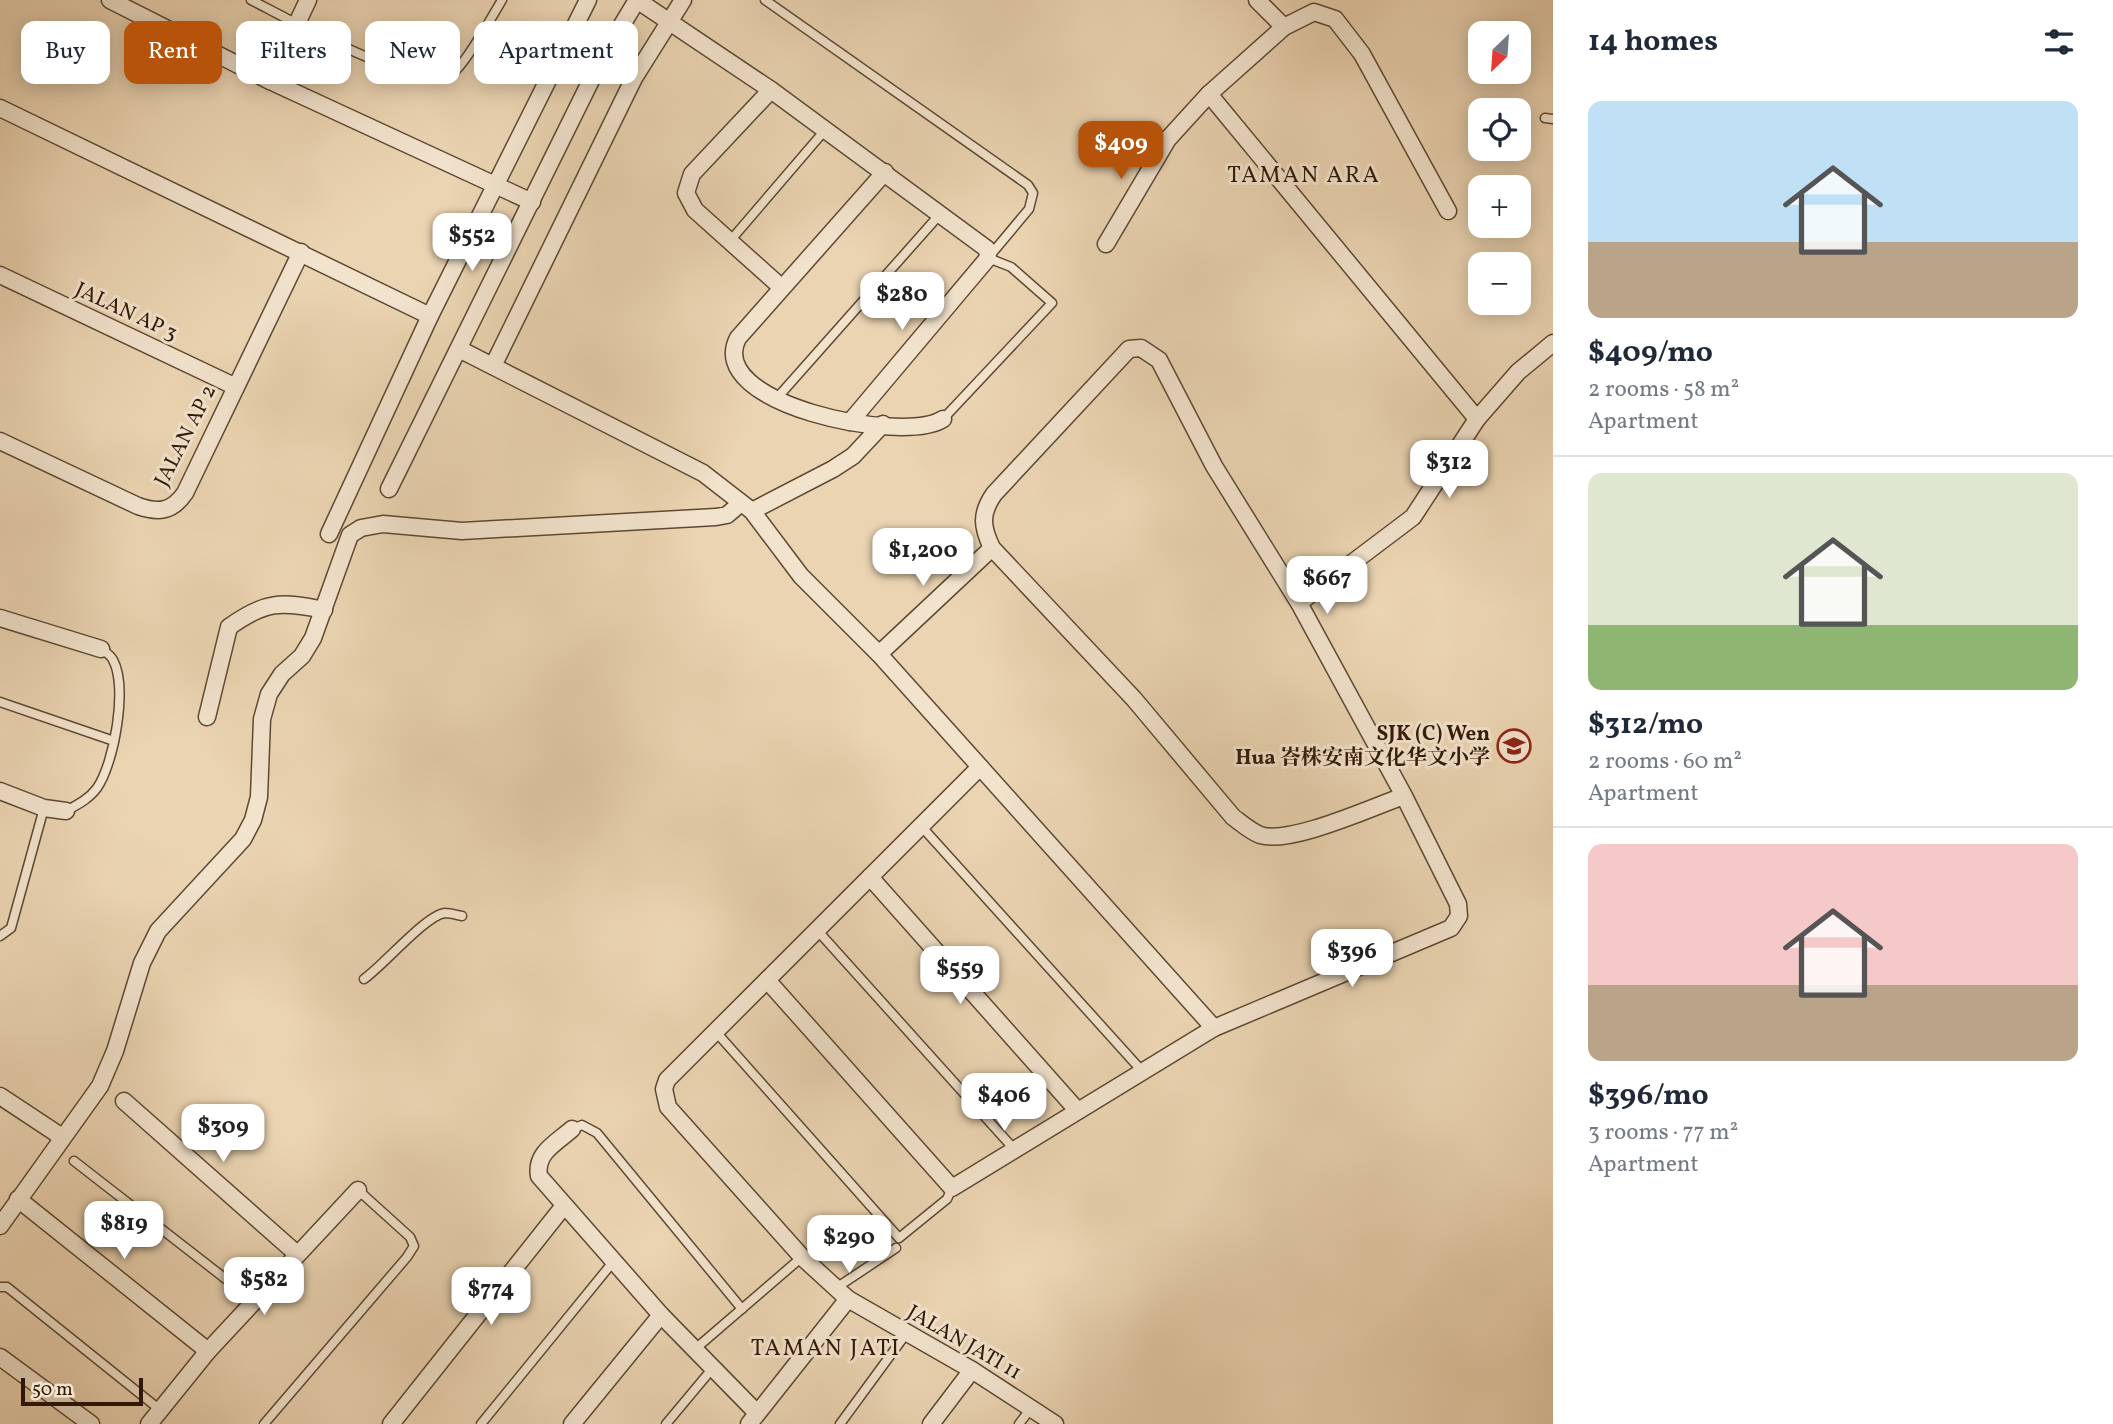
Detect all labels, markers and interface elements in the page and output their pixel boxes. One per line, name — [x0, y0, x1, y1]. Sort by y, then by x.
chip: Buy — [21, 21, 110, 84]
chip: Rent — [124, 21, 222, 84]
chip: Filters — [236, 21, 351, 84]
chip: New — [365, 21, 460, 84]
chip: Apartment — [474, 21, 638, 84]
north arrow — [1468, 21, 1531, 84]
map controls — [1468, 21, 1531, 315]
text: 14 homes — [1588, 21, 1718, 63]
icon: filters — [2040, 23, 2078, 61]
button: locate — [1468, 98, 1531, 161]
pin: $409 — [1080, 122, 1162, 181]
text: $409 — [1094, 128, 1148, 160]
icon: home — [1770, 147, 1896, 273]
district label: TAMAN ARA — [1227, 160, 1381, 192]
button: + — [1468, 175, 1531, 238]
pin: $552 — [431, 214, 513, 273]
text: $552 — [449, 220, 495, 252]
button: − — [1468, 252, 1531, 315]
pin: $280 — [861, 272, 943, 332]
street label: JALAN AP 3 — [70, 276, 182, 348]
text: $280 — [876, 279, 928, 311]
text: $409/mo — [1588, 332, 1713, 374]
text: 2 rooms · 58 m² — [1588, 374, 1739, 406]
street label: JALAN AP 2 — [148, 380, 224, 492]
text: Apartment — [1588, 406, 1699, 438]
pin: $312 — [1408, 440, 1490, 500]
text: $312 — [1426, 447, 1472, 479]
icon: home — [1770, 519, 1896, 645]
pin: $1,200 — [866, 528, 980, 588]
text: $1,200 — [888, 535, 958, 567]
pin: $667 — [1286, 556, 1368, 616]
text: $667 — [1302, 563, 1352, 595]
text: $312/mo — [1588, 704, 1703, 746]
place label: SJK (C) Wen Hua 峇株安南文化华文小学 — [1235, 720, 1490, 773]
school or university icon: SJK (C) Wen Hua 峇株安南文化华文小学 — [1495, 727, 1533, 765]
text: 2 rooms · 60 m² — [1588, 746, 1742, 778]
text: Apartment — [1588, 778, 1699, 810]
icon: home — [1770, 890, 1896, 1016]
pin: $396 — [1311, 930, 1393, 989]
text: $396 — [1327, 936, 1377, 968]
pin: $559 — [919, 946, 1001, 1006]
text: $559 — [936, 953, 984, 985]
pin: $406 — [963, 1074, 1045, 1133]
text: $396/mo — [1588, 1075, 1709, 1117]
text: $406 — [977, 1080, 1031, 1112]
pin: $309 — [182, 1104, 264, 1164]
text: $309 — [197, 1111, 249, 1143]
text: 3 rooms · 77 m² — [1588, 1117, 1738, 1149]
text: Apartment — [1588, 1149, 1699, 1181]
pin: $819 — [83, 1202, 165, 1261]
text: $819 — [100, 1208, 148, 1240]
pin: $290 — [808, 1216, 890, 1275]
text: $290 — [823, 1222, 875, 1254]
pin: $582 — [223, 1258, 305, 1317]
text: $582 — [240, 1264, 288, 1296]
pin: $774 — [450, 1268, 532, 1327]
text: $774 — [468, 1274, 514, 1306]
street label: JALAN JATI 11 — [901, 1298, 1027, 1388]
district label: TAMAN JATI — [751, 1333, 901, 1365]
scale bar — [21, 1375, 144, 1407]
text: 50 m — [32, 1377, 73, 1403]

